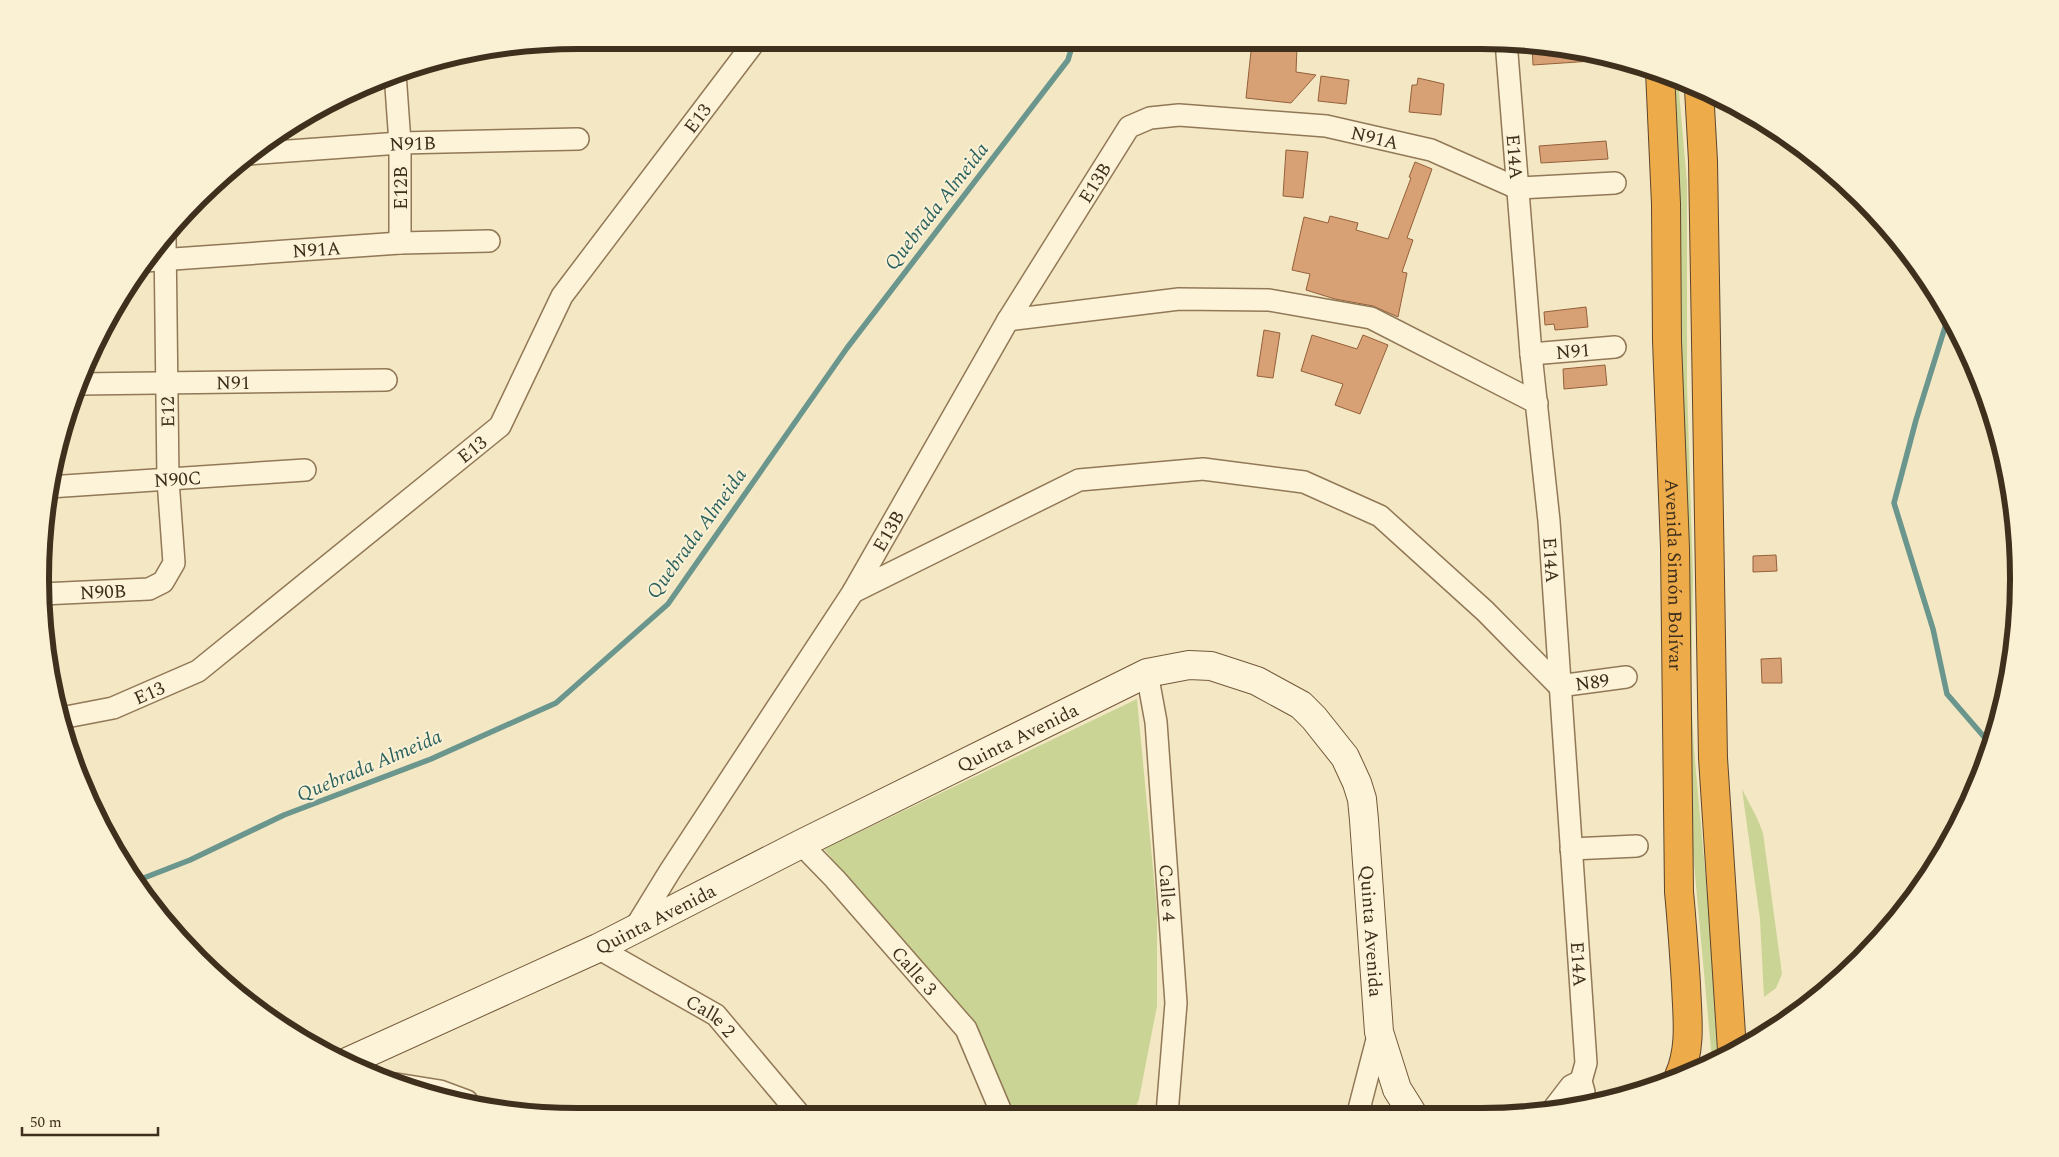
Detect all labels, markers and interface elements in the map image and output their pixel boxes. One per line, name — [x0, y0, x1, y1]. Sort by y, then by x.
street label: E13 — [677, 97, 719, 140]
street label: N91A — [1348, 119, 1401, 158]
street label: N91B — [388, 129, 436, 160]
street label: E14A — [1497, 133, 1530, 181]
water label: Quebrada Almeida — [877, 136, 996, 277]
street label: E13B — [1072, 157, 1119, 210]
street label: E12B — [387, 166, 416, 210]
street label: N91A — [291, 234, 342, 267]
street label: N91 — [1555, 336, 1591, 368]
street label: N91 — [216, 369, 250, 398]
street label: E12 — [154, 396, 183, 428]
street label: E13 — [451, 429, 494, 471]
water label: Quebrada Almeida — [639, 462, 755, 605]
street label: N90C — [153, 464, 203, 496]
street label: Avenida Simón Bolívar — [1656, 478, 1689, 672]
street label: E13B — [866, 505, 913, 558]
street label: E14A — [1534, 536, 1566, 584]
street label: N90B — [79, 577, 127, 608]
street label: N89 — [1573, 666, 1611, 700]
street label: E13 — [129, 674, 170, 713]
street label: Quinta Avenida — [952, 696, 1084, 781]
water label: Quebrada Almeida — [292, 722, 447, 810]
street label: Calle 4 — [1150, 863, 1183, 923]
street label: Quinta Avenida — [1351, 864, 1390, 999]
street label: Quinta Avenida — [590, 877, 722, 963]
street label: Calle 3 — [884, 940, 944, 1003]
street label: E14A — [1562, 940, 1594, 988]
street label: Calle 2 — [680, 988, 742, 1045]
scale bar — [22, 1104, 159, 1136]
text: 50 m — [30, 1111, 62, 1134]

